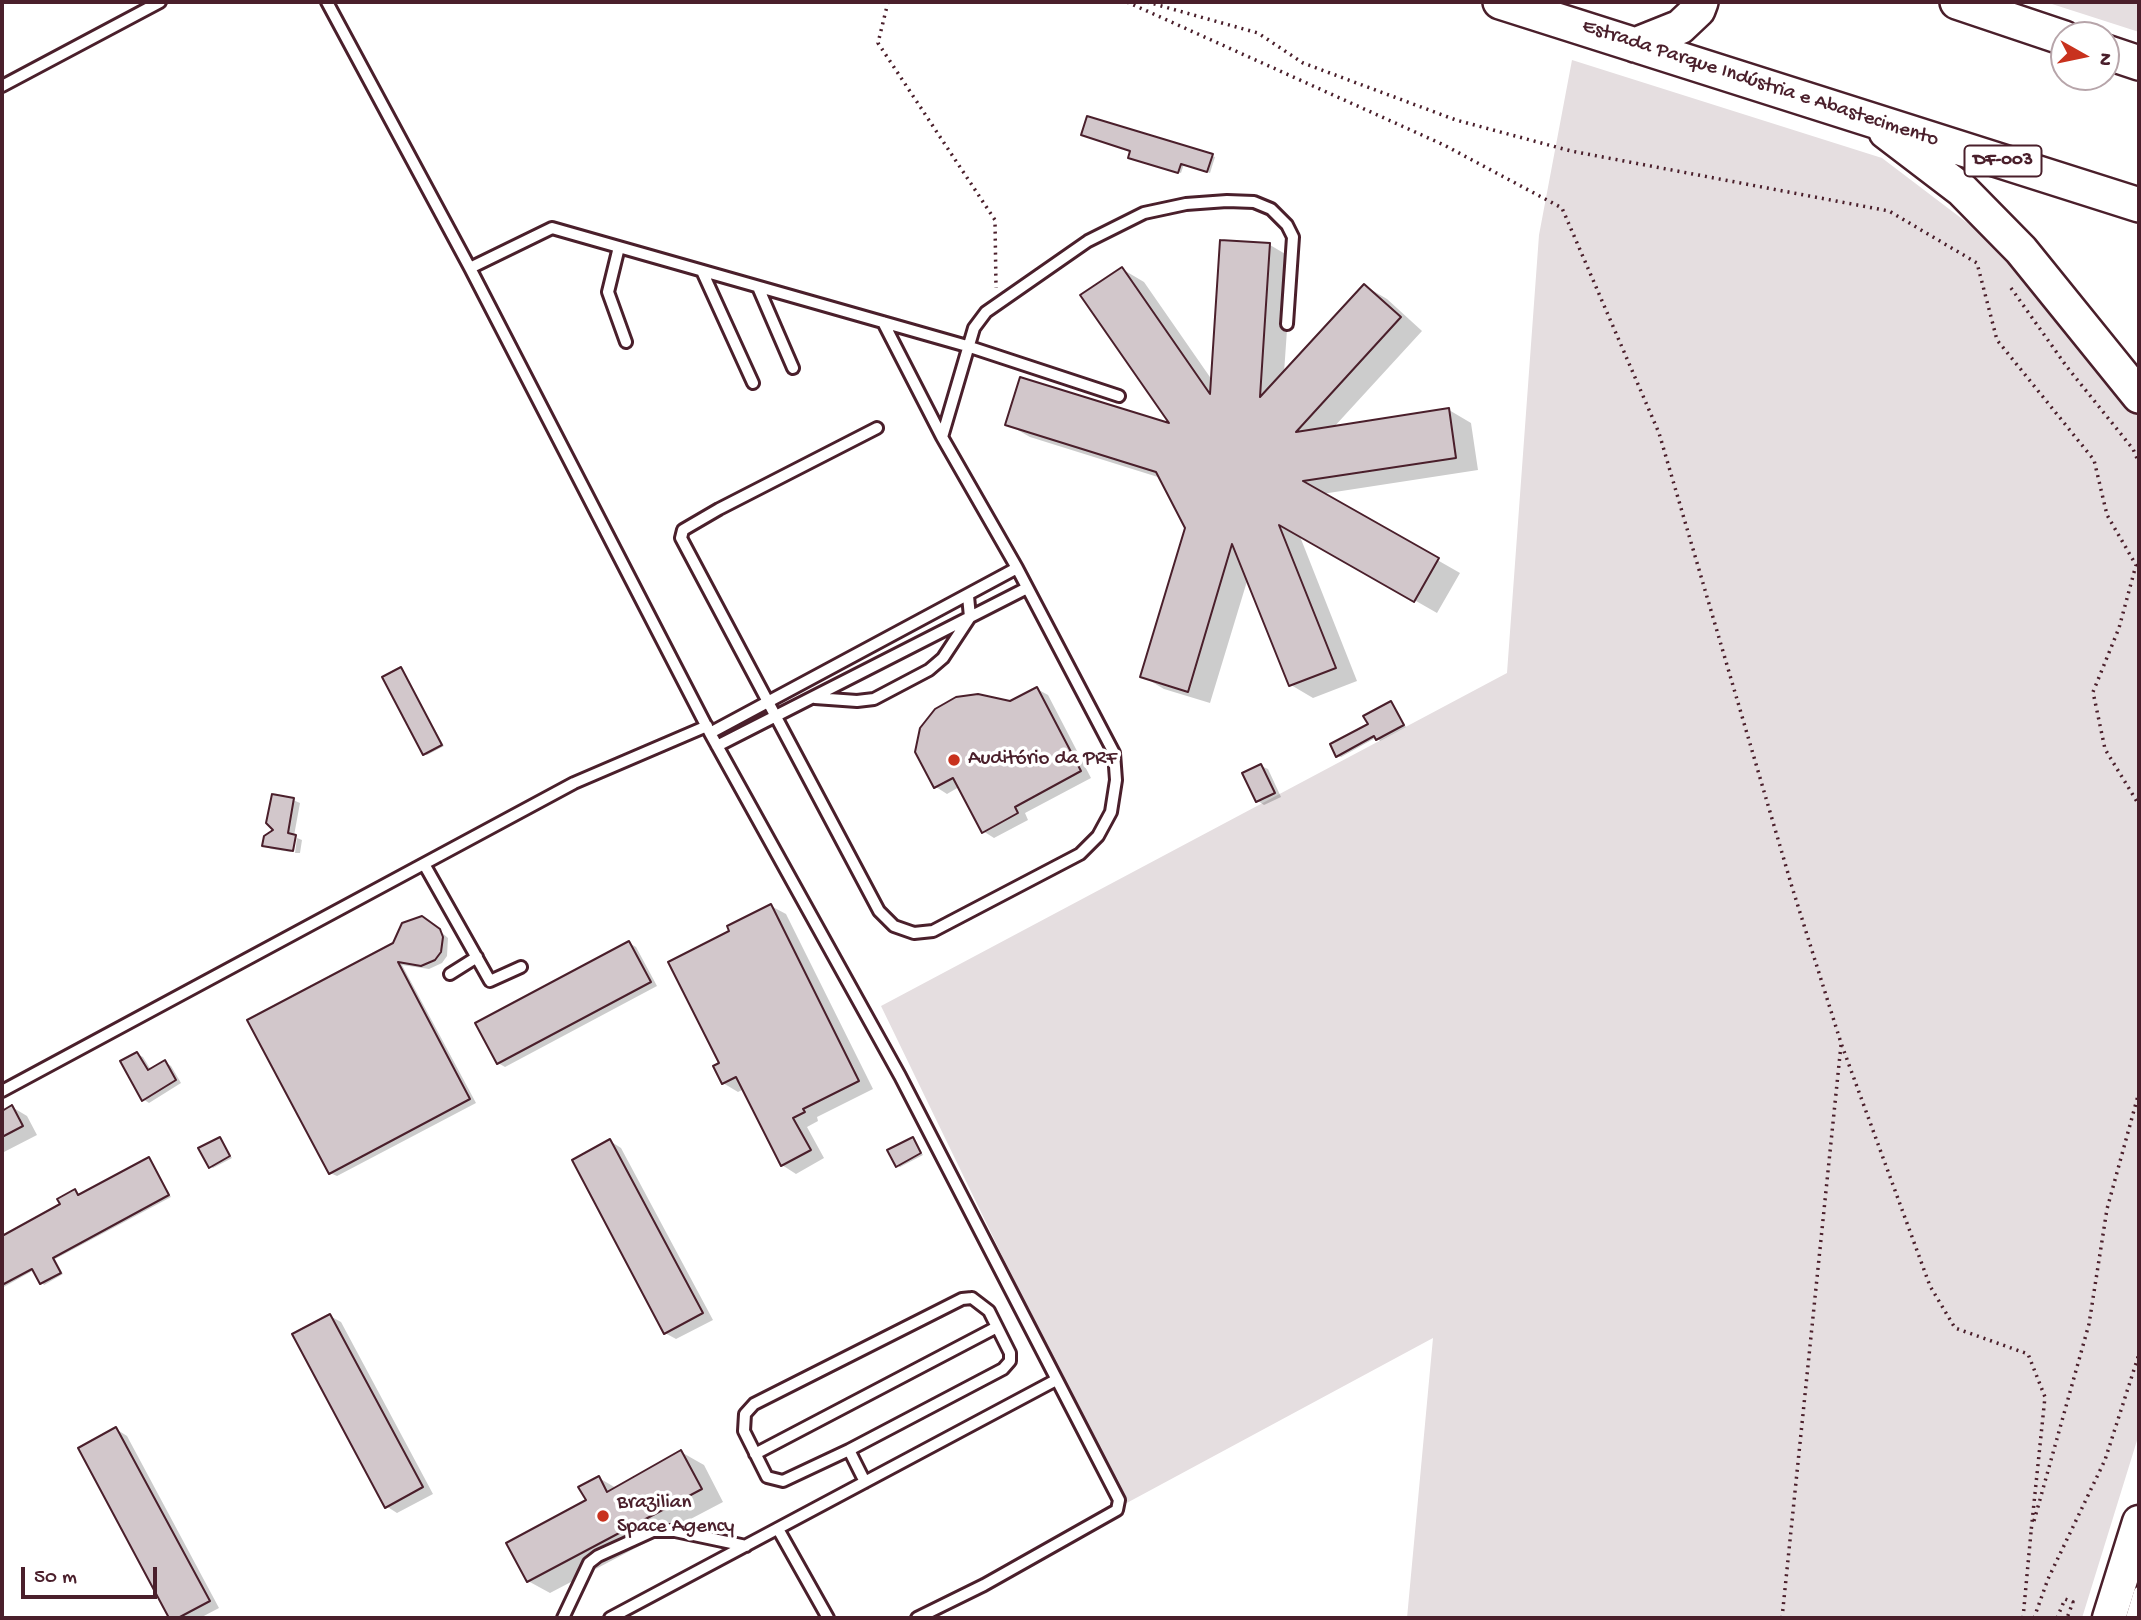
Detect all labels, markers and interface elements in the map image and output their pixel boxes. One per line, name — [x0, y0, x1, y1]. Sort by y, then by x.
street label: Estrada Parque Indústria e Abastecimento — [1579, 14, 1941, 154]
north arrow — [2050, 21, 2120, 91]
text: N — [2092, 51, 2117, 67]
road number: DF-003 — [1965, 146, 2042, 176]
place label: Auditório da PRF — [968, 747, 1117, 773]
marker: Auditório da PRF — [946, 752, 962, 768]
place label: Brazilian Space Agency — [617, 1491, 734, 1541]
marker: Brazilian Space Agency — [595, 1508, 611, 1524]
scale bar — [24, 1554, 161, 1598]
text: 50 m — [34, 1566, 77, 1591]

